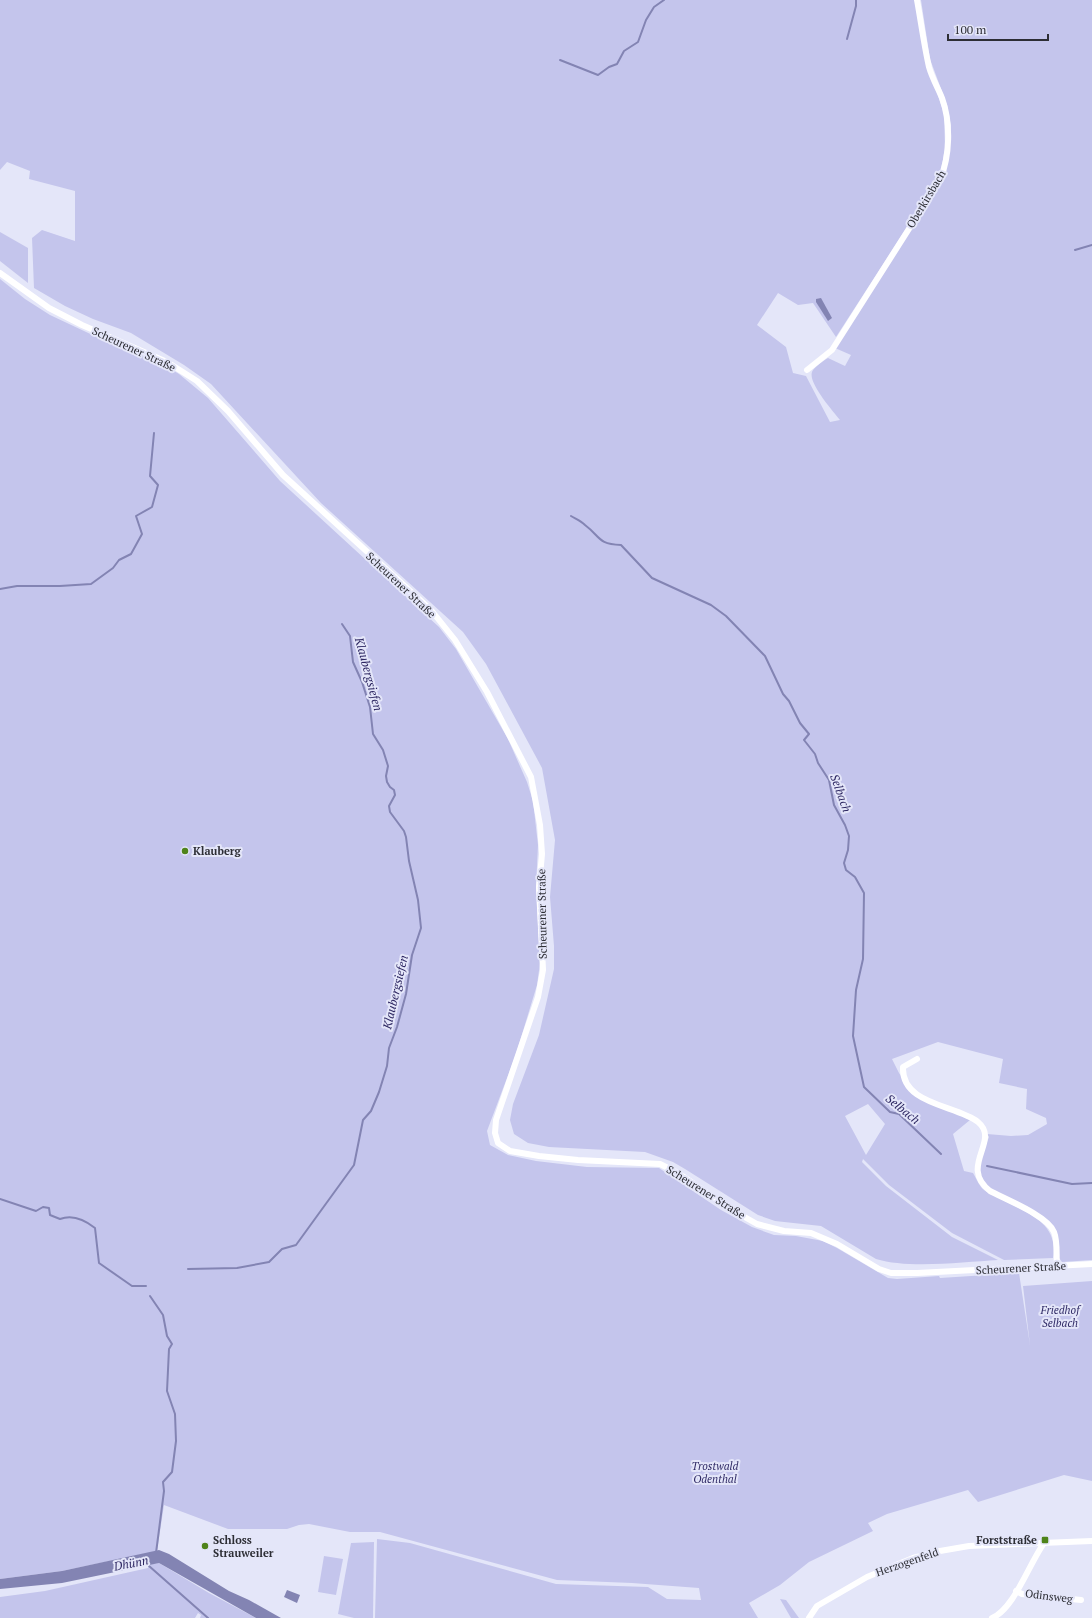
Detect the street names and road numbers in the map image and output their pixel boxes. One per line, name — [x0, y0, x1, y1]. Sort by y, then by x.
street label: Oberkirsbach — [903, 167, 949, 230]
street label: Scheurener Straße — [90, 324, 178, 375]
street label: Scheurener Straße — [363, 549, 439, 621]
street label: Scheurener Straße — [534, 868, 550, 959]
street label: Scheurener Straße — [664, 1162, 748, 1222]
street label: Scheurener Straße — [976, 1259, 1067, 1277]
street label: Herzogenfeld — [874, 1545, 940, 1579]
street label: Odinsweg — [1024, 1586, 1074, 1606]

